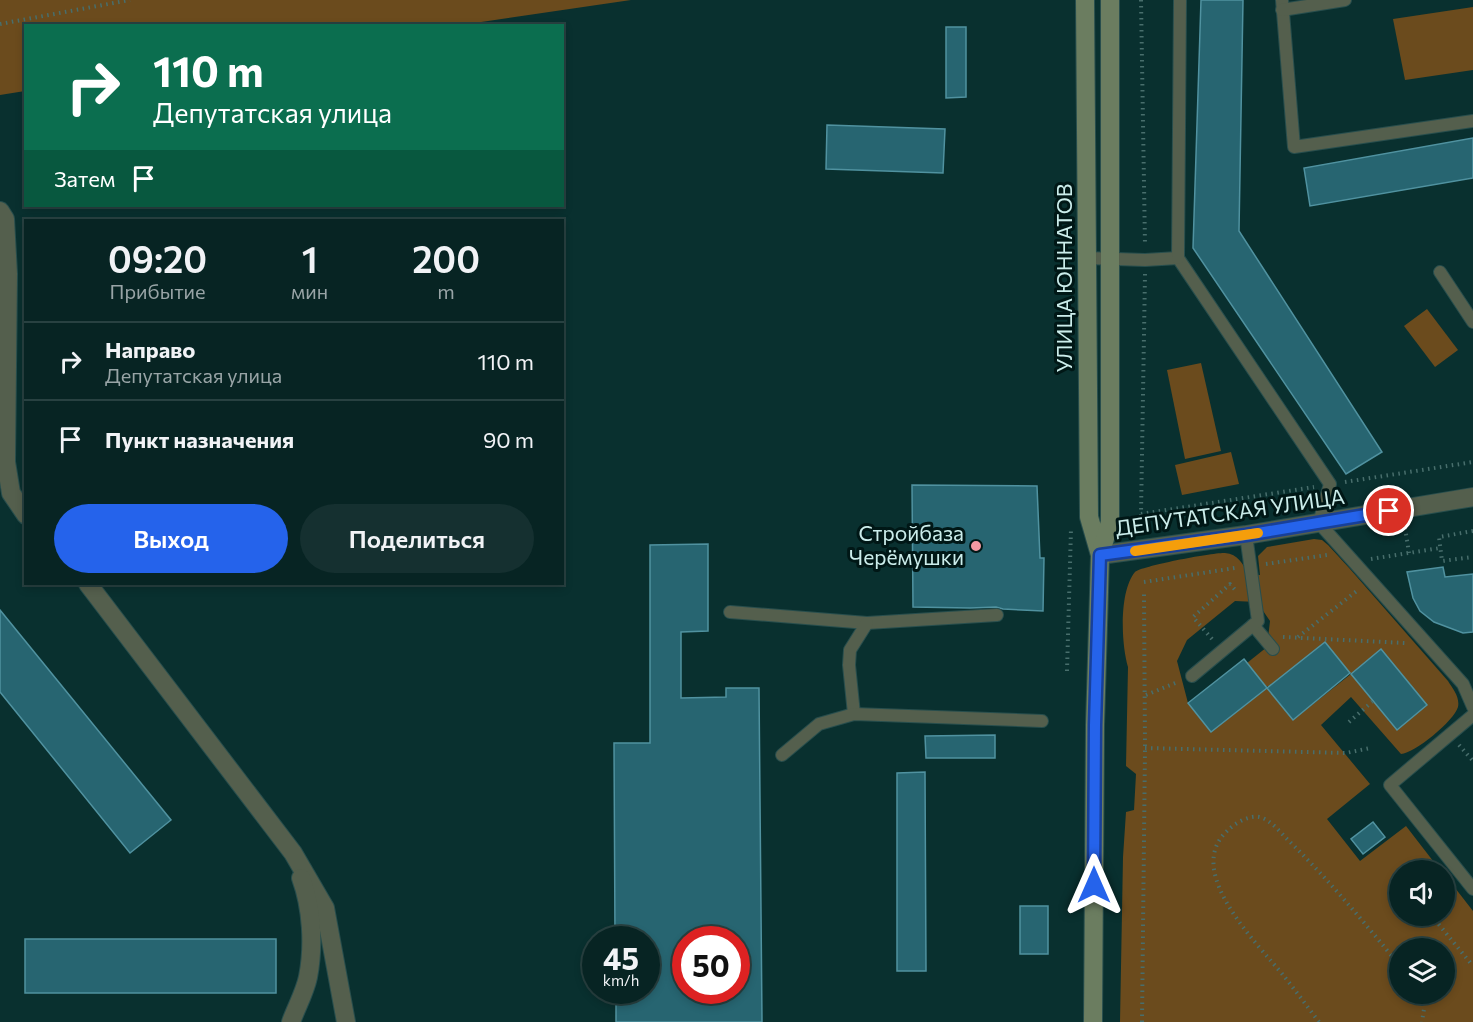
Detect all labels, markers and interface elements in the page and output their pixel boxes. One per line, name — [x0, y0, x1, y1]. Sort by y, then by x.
text: 110 m — [153, 44, 264, 96]
icon: right — [54, 48, 132, 126]
text: Депутатская улица — [153, 96, 392, 129]
icon: arrive — [127, 162, 160, 195]
text: Затем — [54, 165, 115, 192]
street label: УЛИЦА ЮННАТОВ — [1051, 184, 1076, 372]
text: 09:20 — [108, 236, 207, 280]
text: 1 — [302, 236, 318, 280]
text: 200 — [412, 236, 480, 280]
text: Прибытие — [109, 279, 206, 303]
text: мин — [291, 279, 328, 303]
text: m — [437, 279, 455, 303]
text: Направо — [105, 336, 195, 363]
icon: right — [54, 345, 87, 378]
text: 110 m — [477, 348, 534, 375]
text: Депутатская улица — [105, 363, 282, 387]
icon: arrive — [54, 423, 87, 456]
text: Пункт назначения — [105, 426, 294, 453]
text: 90 m — [483, 426, 534, 453]
street label: ДЕПУТАТСКАЯ УЛИЦА — [1114, 483, 1346, 540]
pin — [1363, 485, 1414, 536]
icon: arrive — [1372, 494, 1405, 527]
button: Выход — [54, 504, 288, 573]
button: Поделиться — [300, 504, 534, 573]
place label: Стройбаза Черёмушки — [849, 520, 964, 569]
marker: Стройбаза Черёмушки — [969, 539, 983, 553]
position arrow — [1062, 853, 1126, 917]
map controls — [1389, 860, 1455, 1004]
button: sound — [1389, 860, 1455, 926]
speed limit sign: 50 — [672, 926, 750, 1004]
button: layers — [1389, 938, 1455, 1004]
text: 45 — [603, 939, 639, 976]
text: km/h — [603, 971, 639, 989]

